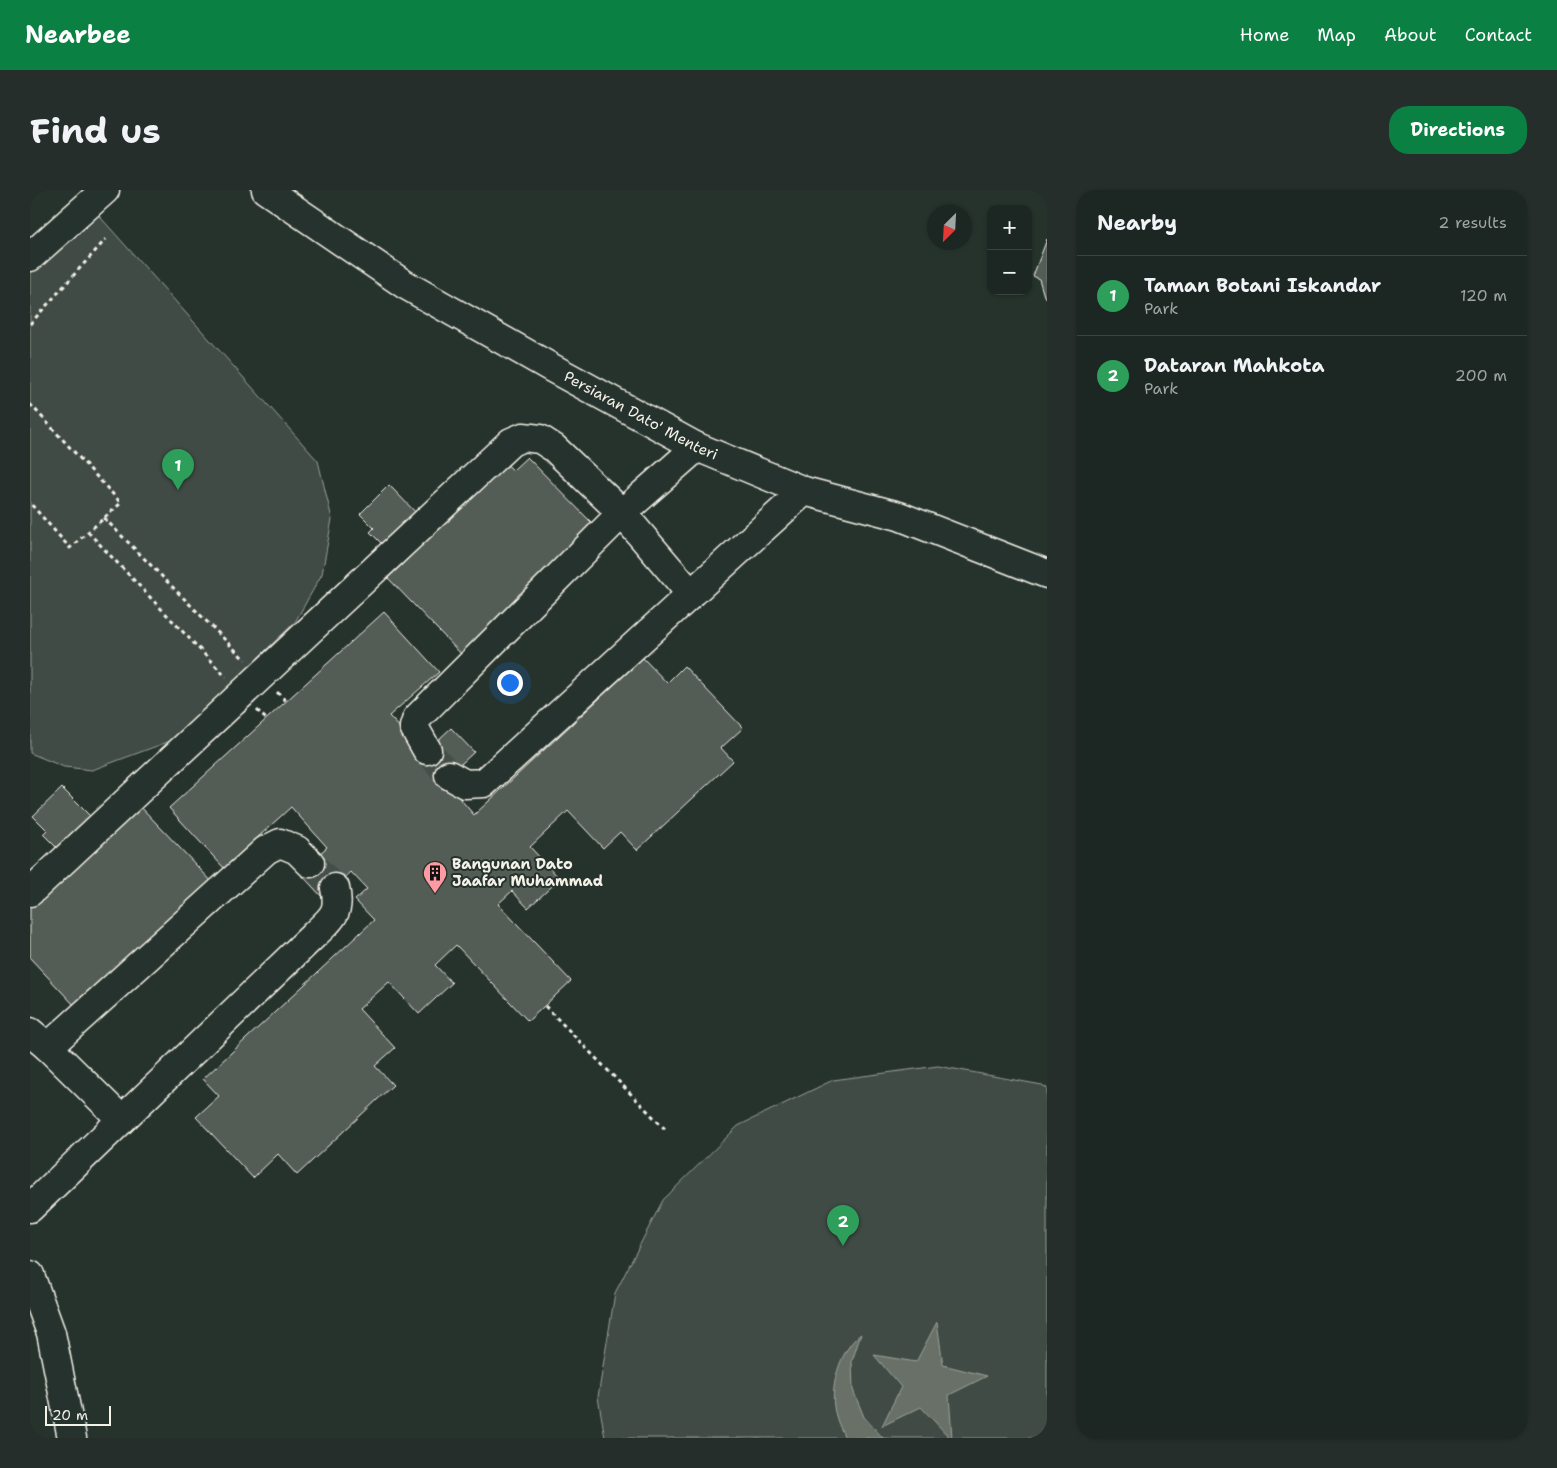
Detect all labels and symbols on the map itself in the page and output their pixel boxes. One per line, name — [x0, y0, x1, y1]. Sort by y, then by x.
north arrow — [927, 205, 972, 250]
street label: Persiaran Dato' Menteri — [560, 366, 721, 464]
pin: 1 — [162, 449, 194, 490]
your location — [497, 670, 523, 696]
place label: Bangunan Dato Jaafar Muhammad — [452, 854, 603, 891]
building icon: Bangunan Dato Jaafar Muhammad — [422, 860, 448, 894]
pin: 2 — [827, 1205, 859, 1246]
scale bar — [45, 1403, 111, 1426]

